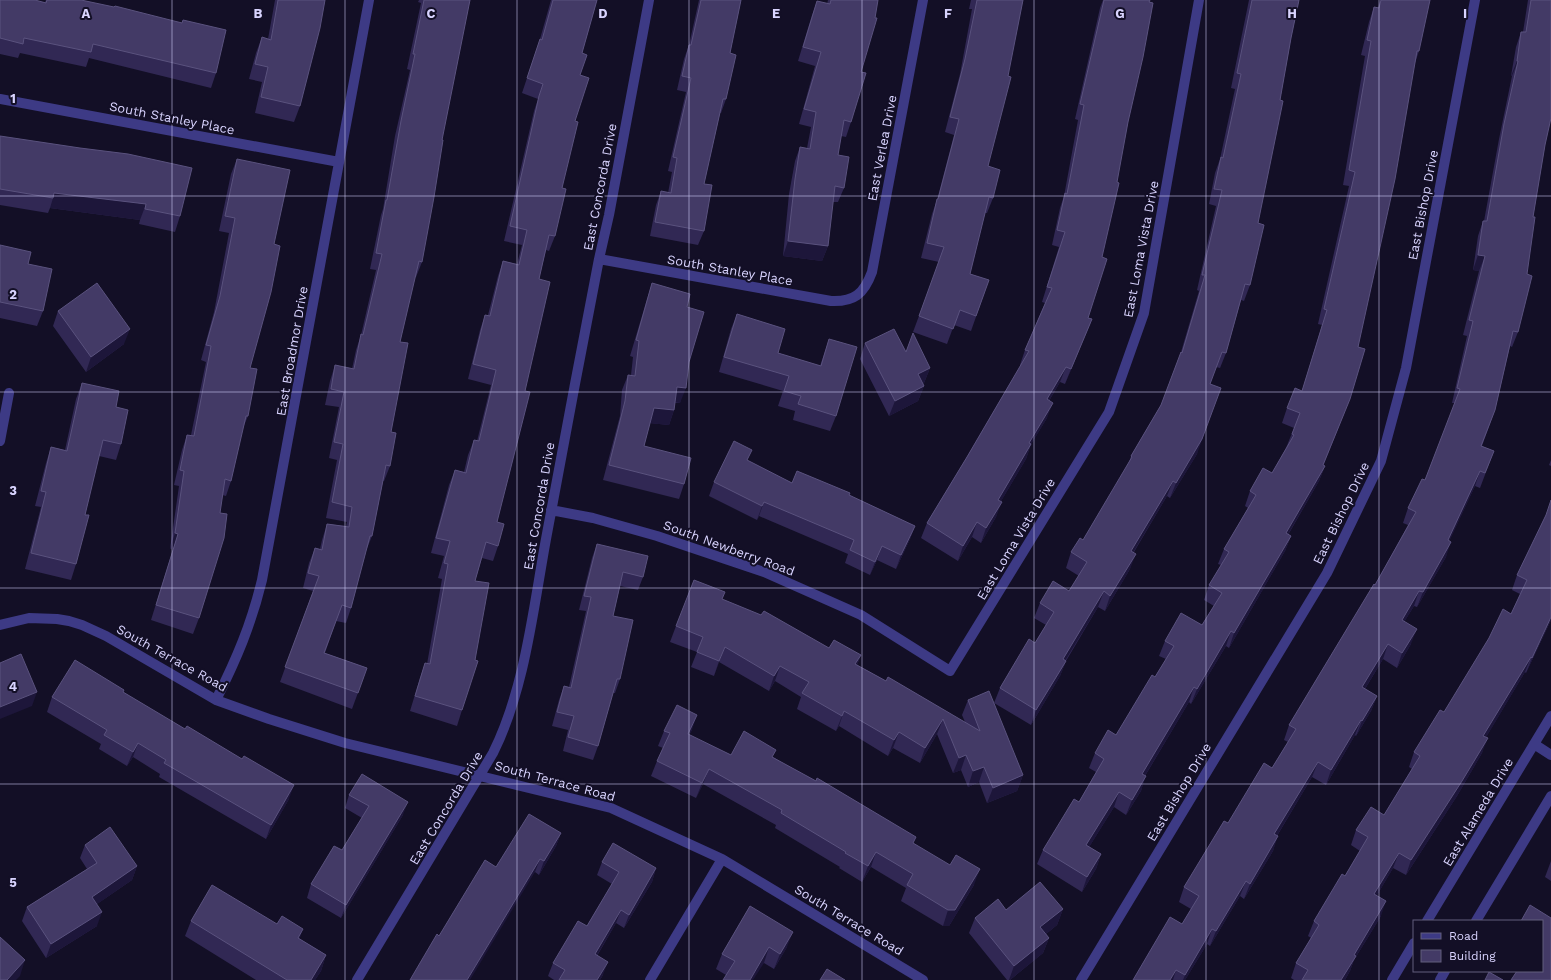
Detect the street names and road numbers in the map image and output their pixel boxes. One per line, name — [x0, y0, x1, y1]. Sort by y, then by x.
street label: East Verlea Drive — [864, 94, 900, 202]
street label: South Stanley Place — [108, 98, 236, 138]
street label: East Concorda Drive — [580, 122, 620, 252]
street label: East Bishop Drive — [1405, 149, 1441, 261]
street label: East Loma Vista Drive — [1120, 179, 1162, 319]
street label: South Stanley Place — [666, 252, 794, 288]
street label: East Broadmor Drive — [273, 285, 311, 417]
street label: East Concorda Drive — [520, 441, 558, 571]
street label: East Bishop Drive — [1310, 459, 1372, 567]
street label: East Loma Vista Drive — [974, 475, 1058, 603]
street label: South Newberry Road — [661, 517, 797, 579]
street label: South Terrace Road — [114, 621, 230, 695]
street label: East Bishop Drive — [1144, 740, 1214, 844]
street label: East Concorda Drive — [406, 749, 486, 867]
street label: East Alameda Drive — [1440, 755, 1516, 869]
street label: South Terrace Road — [493, 758, 617, 804]
street label: South Terrace Road — [792, 882, 906, 958]

